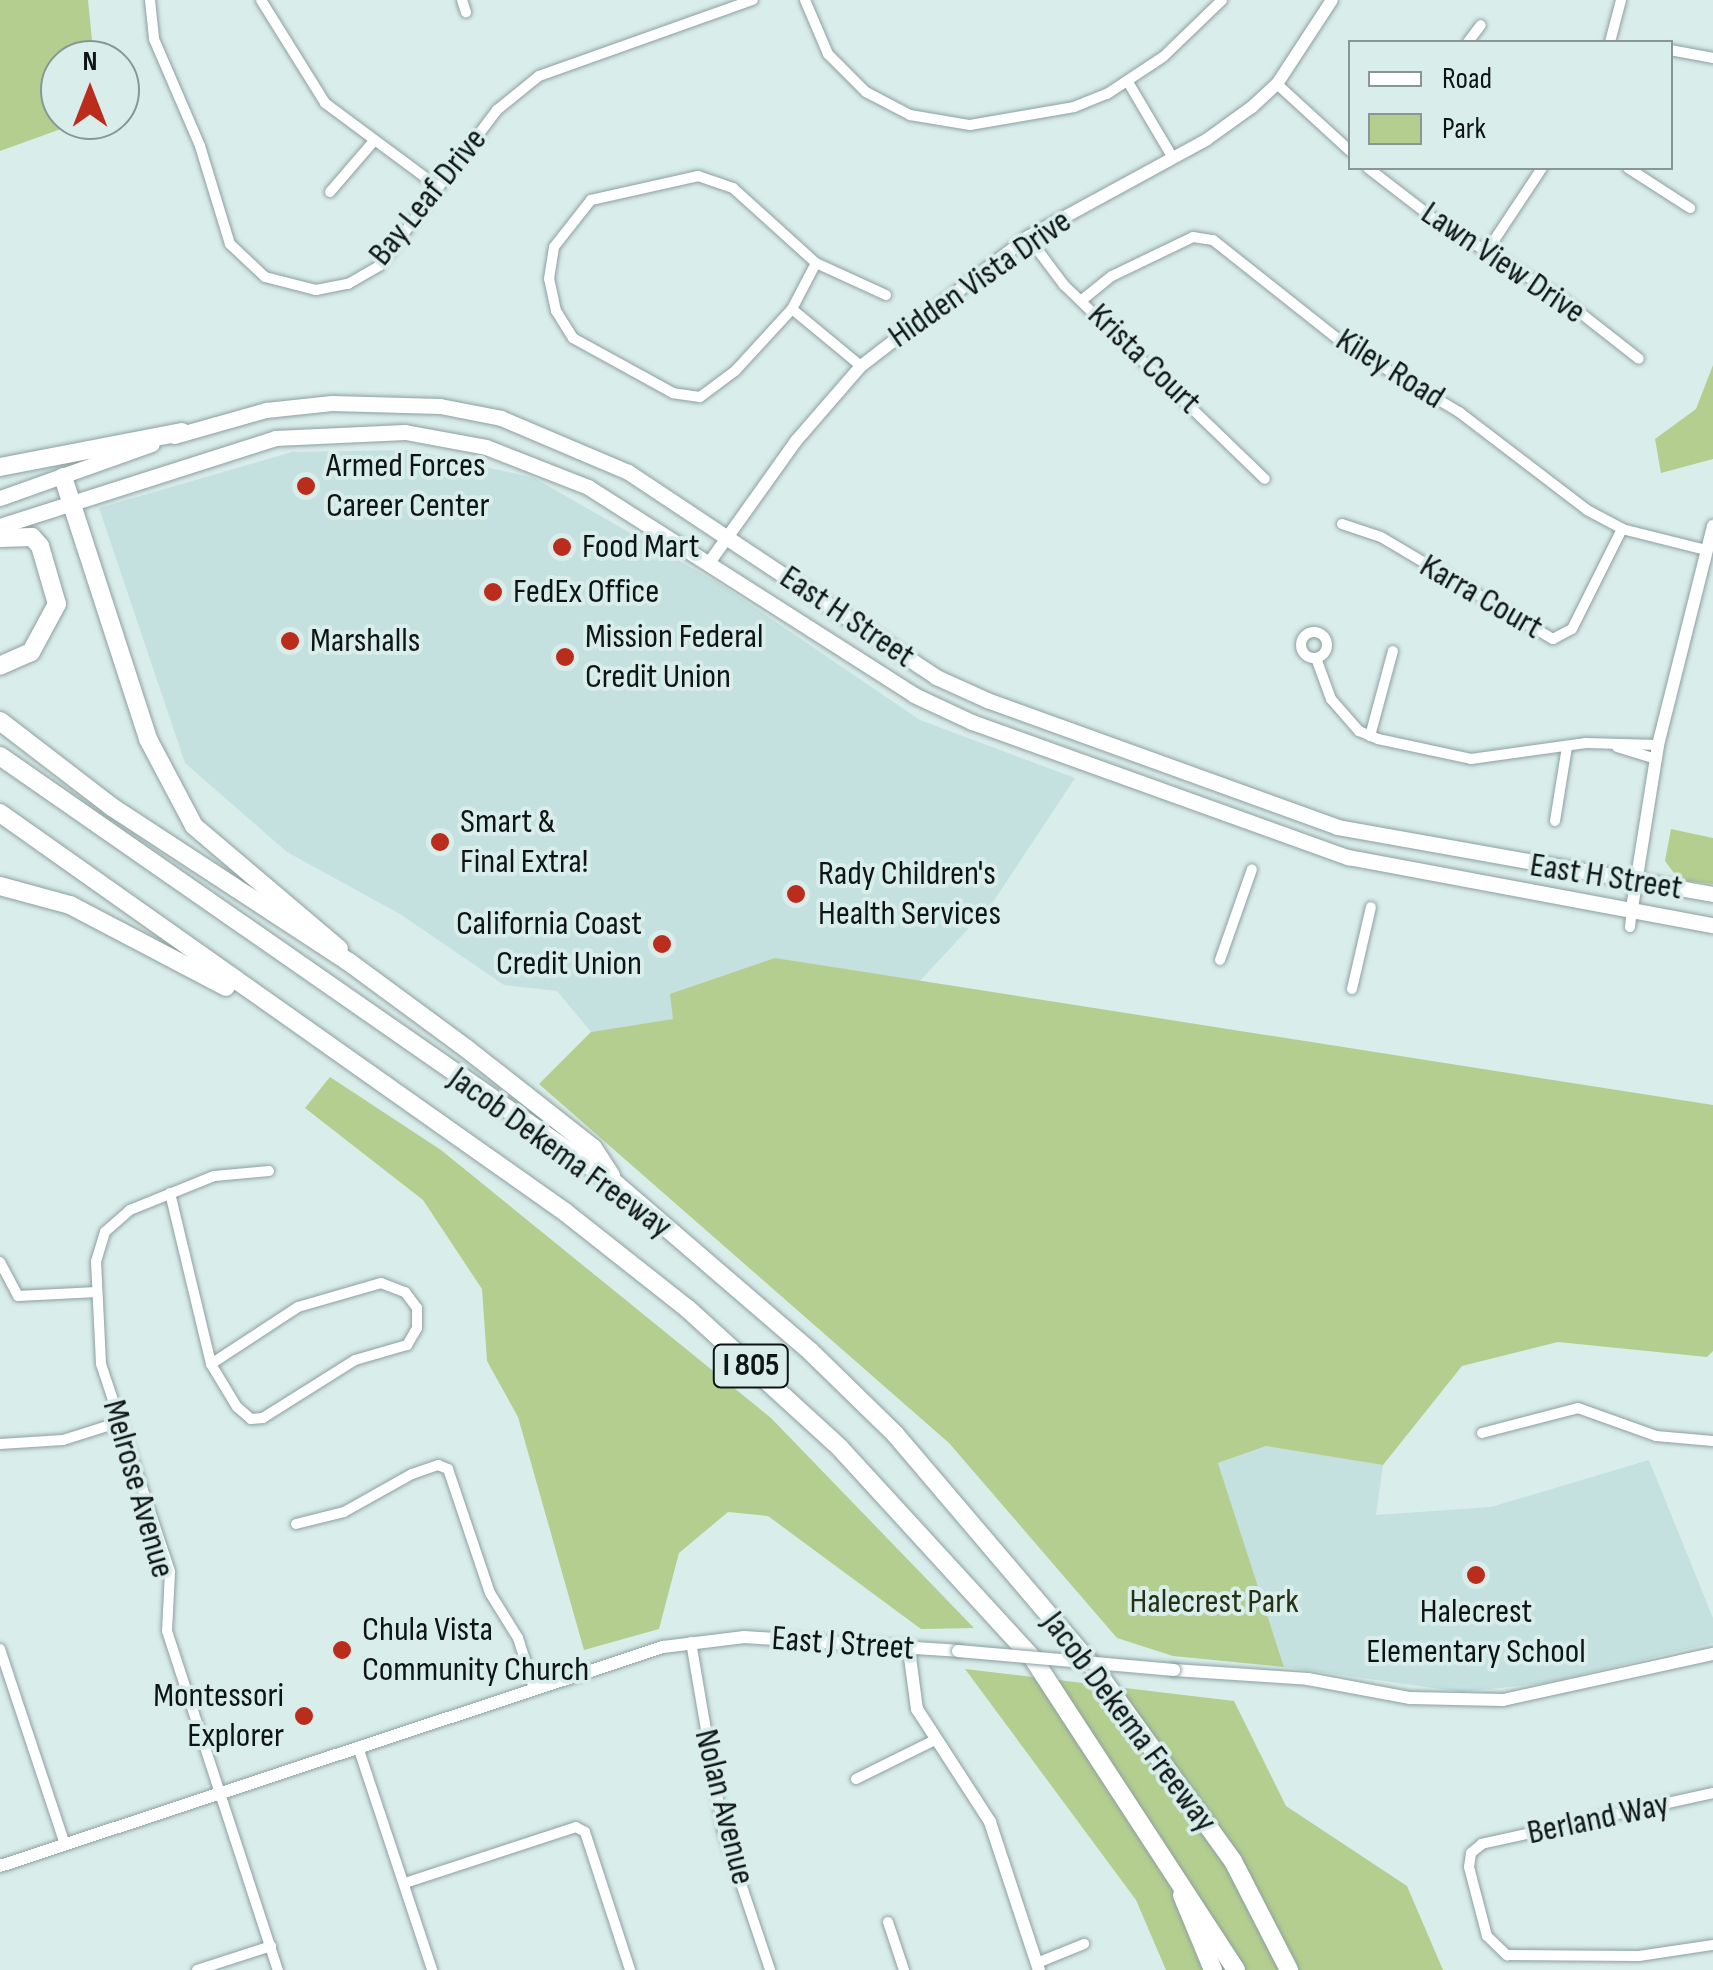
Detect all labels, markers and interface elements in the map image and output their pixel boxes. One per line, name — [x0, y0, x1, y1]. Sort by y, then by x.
north arrow — [40, 40, 140, 140]
legend — [1348, 40, 1673, 170]
text: N — [83, 45, 97, 78]
text: Road — [1442, 61, 1492, 97]
text: Park — [1442, 111, 1486, 147]
street label: Bay Leaf Drive — [360, 120, 496, 274]
street label: Lawn View Drive — [1413, 193, 1593, 333]
street label: Hidden Vista Drive — [880, 201, 1080, 357]
street label: Krista Court — [1079, 295, 1209, 423]
street label: Kiley Road — [1328, 319, 1452, 419]
place label: Armed Forces Career Center — [326, 445, 490, 527]
marker: Armed Forces Career Center — [295, 475, 317, 497]
place label: Food Mart — [582, 526, 699, 568]
marker: Food Mart — [551, 536, 573, 558]
street label: Karra Court — [1412, 545, 1550, 649]
street label: East H Street — [772, 557, 922, 677]
place label: FedEx Office — [513, 571, 659, 613]
marker: FedEx Office — [482, 581, 504, 603]
place label: Mission Federal Credit Union — [585, 616, 764, 698]
place label: Marshalls — [310, 620, 420, 662]
marker: Marshalls — [279, 630, 301, 652]
marker: Mission Federal Credit Union — [554, 646, 576, 668]
place label: Smart & Final Extra! — [460, 801, 588, 883]
marker: Smart & Final Extra! — [429, 831, 451, 853]
street label: East H Street — [1527, 844, 1685, 910]
place label: Rady Children's Health Services — [818, 853, 1001, 935]
marker: Rady Children's Health Services — [783, 881, 809, 907]
place label: California Coast Credit Union — [456, 903, 642, 985]
marker: California Coast Credit Union — [651, 933, 673, 955]
street label: Jacob Dekema Freeway — [440, 1058, 680, 1248]
road number: I 805 — [711, 1339, 791, 1393]
street label: Melrose Avenue — [93, 1395, 183, 1583]
marker: Halecrest Elementary School — [1465, 1564, 1487, 1586]
park label: Halecrest Park — [1129, 1581, 1299, 1623]
place label: Halecrest Elementary School — [1366, 1591, 1586, 1673]
street label: Jacob Dekema Freeway — [1032, 1603, 1226, 1841]
place label: Chula Vista Community Church — [362, 1609, 589, 1691]
street label: East J Street — [770, 1618, 916, 1670]
marker: Chula Vista Community Church — [331, 1639, 353, 1661]
place label: Montessori Explorer — [153, 1675, 284, 1757]
marker: Montessori Explorer — [293, 1705, 315, 1727]
street label: Nolan Avenue — [684, 1725, 764, 1889]
street label: Berland Way — [1524, 1784, 1672, 1854]

